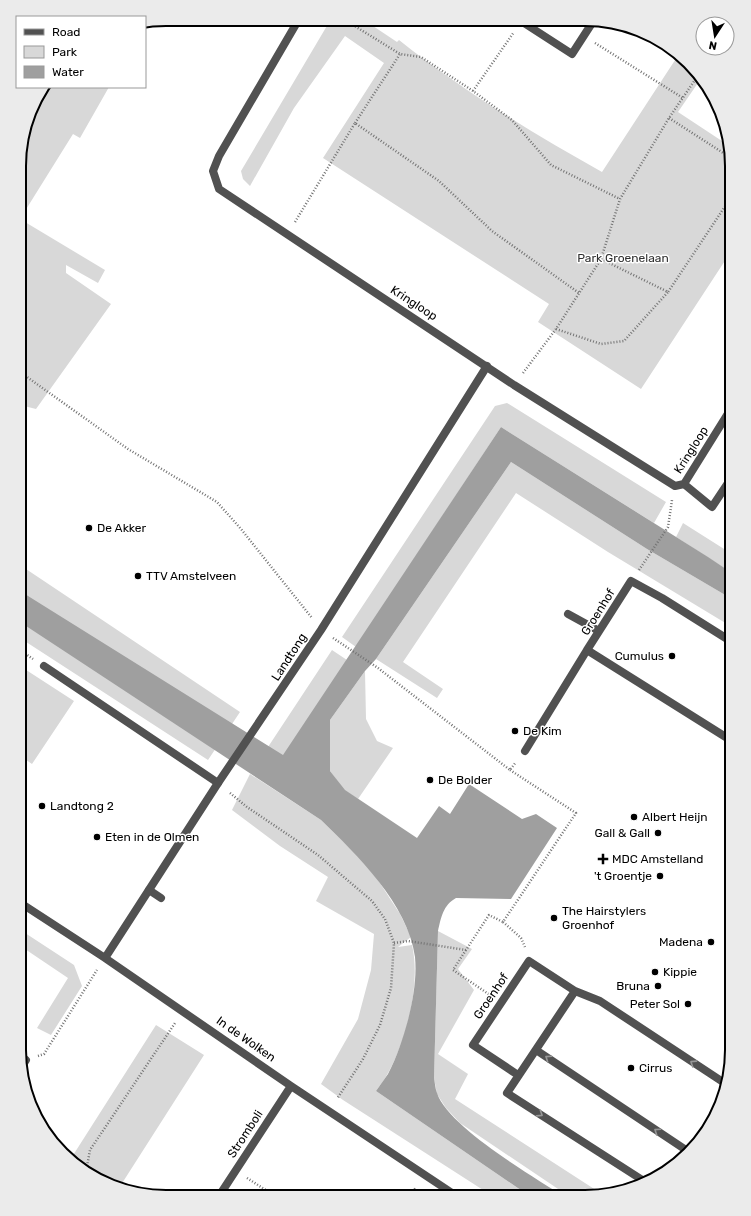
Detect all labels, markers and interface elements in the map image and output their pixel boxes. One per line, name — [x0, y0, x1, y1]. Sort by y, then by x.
legend — [16, 16, 146, 88]
north arrow — [695, 16, 735, 56]
text: Road — [52, 25, 80, 39]
text: N — [708, 38, 718, 52]
text: Park — [52, 45, 78, 59]
text: Water — [52, 65, 84, 79]
park label: Park Groenelaan — [577, 251, 669, 265]
street label: Kringloop — [388, 283, 440, 323]
street label: Kringloop — [671, 424, 711, 476]
place label: De Akker — [97, 521, 146, 535]
marker: De Akker — [84, 523, 94, 533]
place label: TTV Amstelveen — [146, 569, 236, 583]
marker: TTV Amstelveen — [133, 571, 143, 581]
street label: Groenhof — [578, 586, 618, 638]
street label: Landtong — [268, 631, 310, 683]
place label: Cumulus — [615, 649, 664, 663]
marker: Cumulus — [667, 651, 677, 661]
place label: De Kim — [523, 724, 562, 738]
marker: De Kim — [510, 726, 520, 736]
place label: De Bolder — [438, 773, 493, 787]
marker: De Bolder — [425, 775, 435, 785]
place label: Landtong 2 — [50, 799, 114, 813]
marker: Landtong 2 — [37, 801, 47, 811]
place label: Albert Heijn — [642, 810, 708, 824]
marker: Albert Heijn — [629, 812, 639, 822]
place label: Gall & Gall — [595, 826, 650, 840]
marker: Gall & Gall — [653, 828, 663, 838]
place label: Eten in de Olmen — [105, 830, 199, 844]
marker: Eten in de Olmen — [92, 832, 102, 842]
place label: MDC Amstelland — [612, 852, 704, 866]
marker: MDC Amstelland — [597, 853, 609, 865]
place label: 't Groentje — [594, 869, 652, 883]
marker: 't Groentje — [655, 871, 665, 881]
place label: The Hairstylers Groenhof — [562, 904, 646, 932]
marker: The Hairstylers Groenhof — [549, 913, 559, 923]
place label: Madena — [659, 935, 703, 949]
marker: Madena — [706, 937, 716, 947]
place label: Kippie — [663, 965, 697, 979]
marker: Kippie — [650, 967, 660, 977]
street label: Groenhof — [471, 970, 512, 1022]
place label: Bruna — [616, 979, 650, 993]
marker: Bruna — [653, 981, 663, 991]
place label: Peter Sol — [630, 997, 680, 1011]
marker: Peter Sol — [683, 999, 693, 1009]
street label: In de Wolken — [214, 1013, 278, 1065]
one-way arrow — [546, 1056, 553, 1063]
place label: Cirrus — [639, 1061, 672, 1075]
one-way arrow — [691, 1061, 698, 1068]
marker: Cirrus — [626, 1063, 636, 1073]
street label: Stromboli — [224, 1107, 266, 1160]
one-way arrow — [536, 1109, 543, 1116]
one-way arrow — [654, 1129, 661, 1136]

